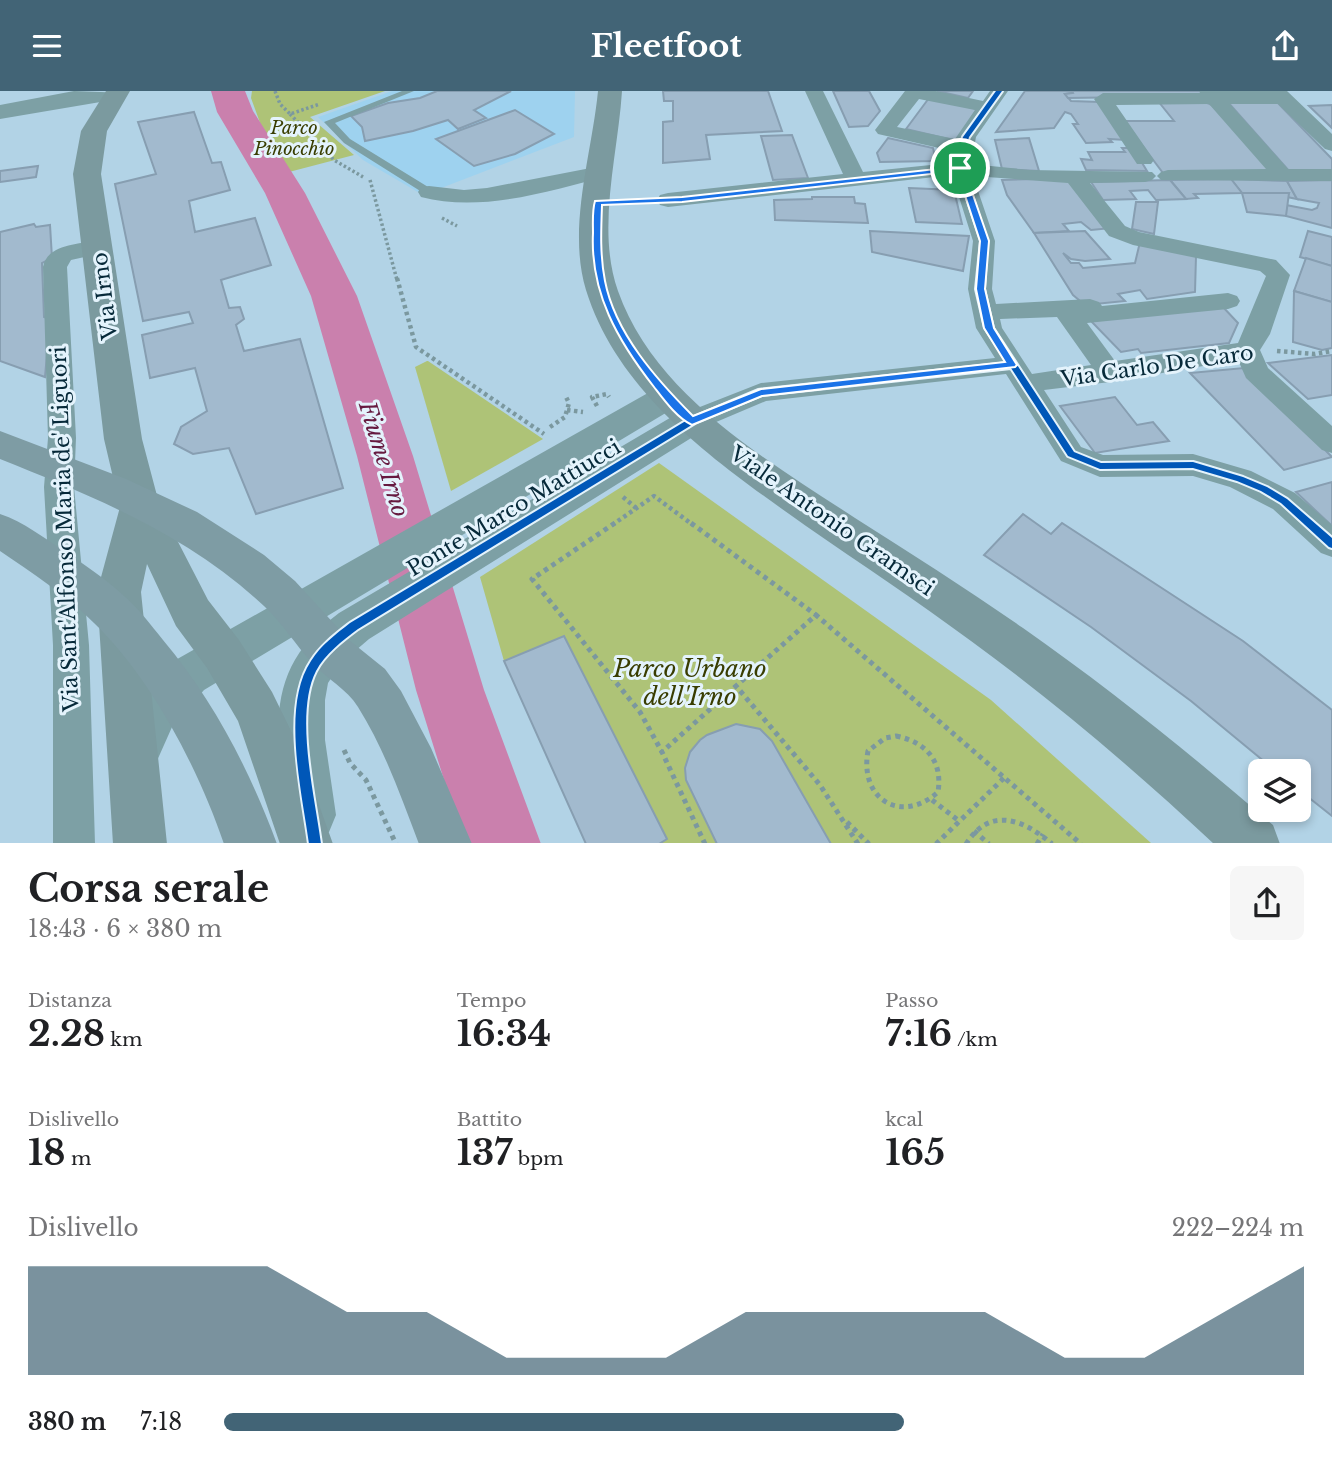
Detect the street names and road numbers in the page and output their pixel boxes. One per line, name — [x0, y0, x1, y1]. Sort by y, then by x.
street label: Via Irno — [87, 251, 123, 342]
street label: Via Carlo De Caro — [1058, 340, 1255, 393]
street label: Via Sant'Alfonso Maria de' Liguori — [46, 346, 84, 713]
street label: Ponte Marco Mattiucci — [402, 434, 626, 582]
street label: Viale Antonio Gramsci — [724, 440, 939, 601]

